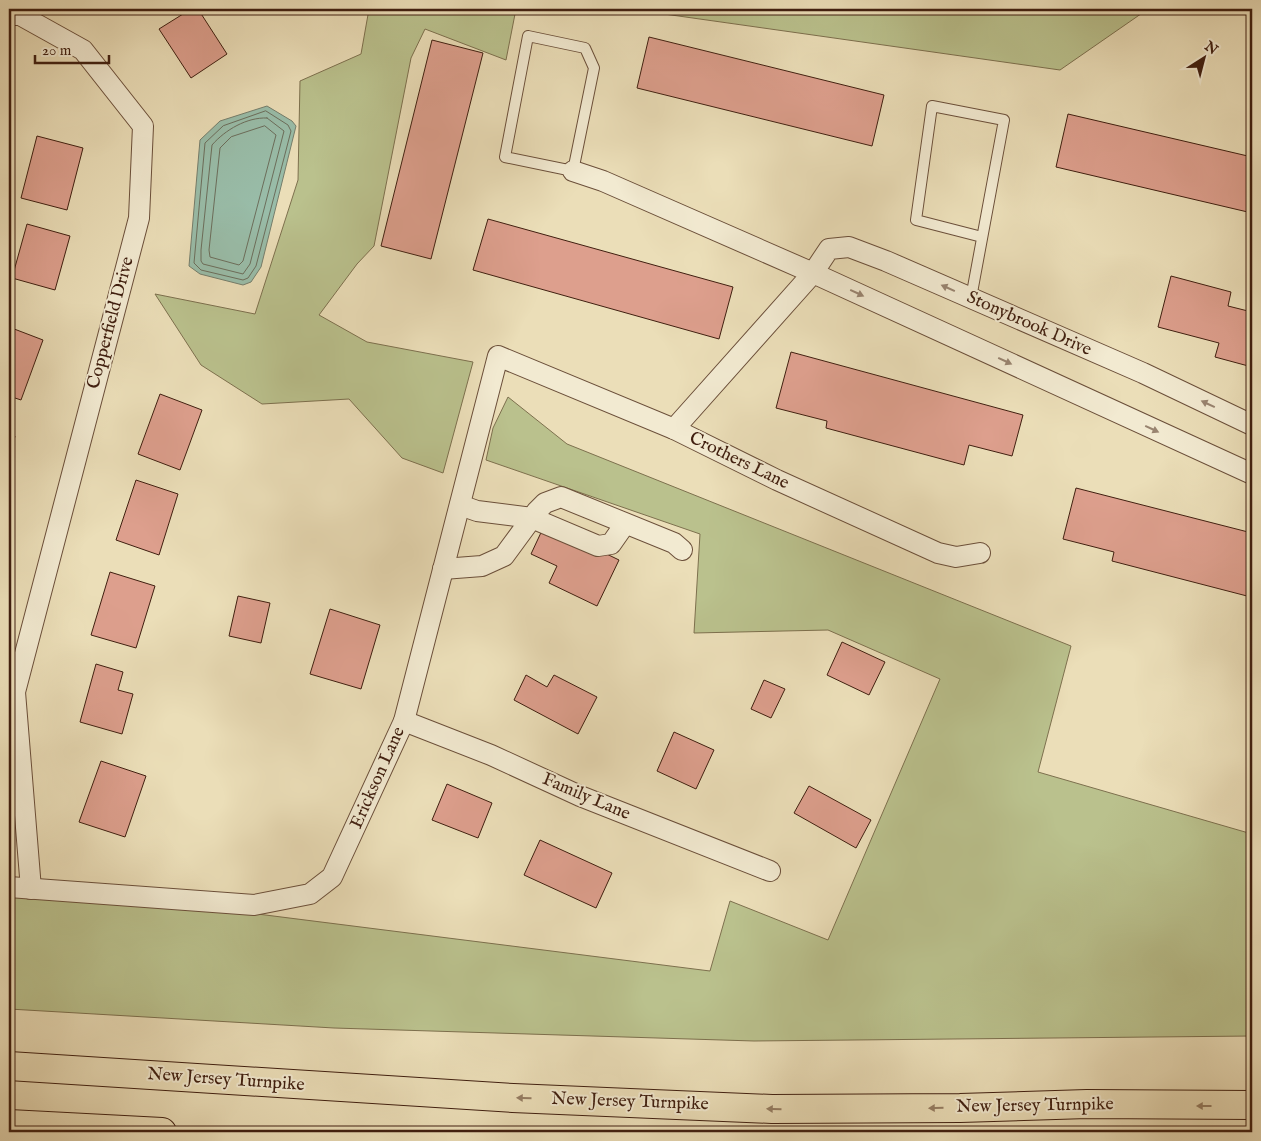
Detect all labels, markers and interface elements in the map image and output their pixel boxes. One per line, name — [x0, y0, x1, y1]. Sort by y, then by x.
scale bar — [35, 32, 109, 64]
north arrow — [1178, 32, 1228, 82]
text: N — [1200, 37, 1221, 59]
text: 20 m — [42, 41, 72, 60]
street label: Copperfield Drive — [82, 254, 140, 392]
one-way arrow — [941, 283, 955, 291]
street label: Stonybrook Drive — [963, 286, 1095, 362]
one-way arrow — [850, 290, 864, 298]
one-way arrow — [998, 357, 1012, 365]
one-way arrow — [1201, 400, 1215, 408]
one-way arrow — [1145, 424, 1160, 433]
street label: Crothers Lane — [685, 427, 793, 495]
street label: Erickson Lane — [345, 723, 411, 833]
street label: Family Lane — [538, 768, 634, 826]
street label: New Jersey Turnpike — [147, 1063, 305, 1097]
street label: New Jersey Turnpike — [551, 1088, 709, 1116]
street label: New Jersey Turnpike — [956, 1093, 1114, 1119]
one-way arrow — [516, 1094, 532, 1102]
one-way arrow — [1195, 1102, 1211, 1110]
one-way arrow — [765, 1105, 781, 1113]
one-way arrow — [928, 1105, 944, 1113]

